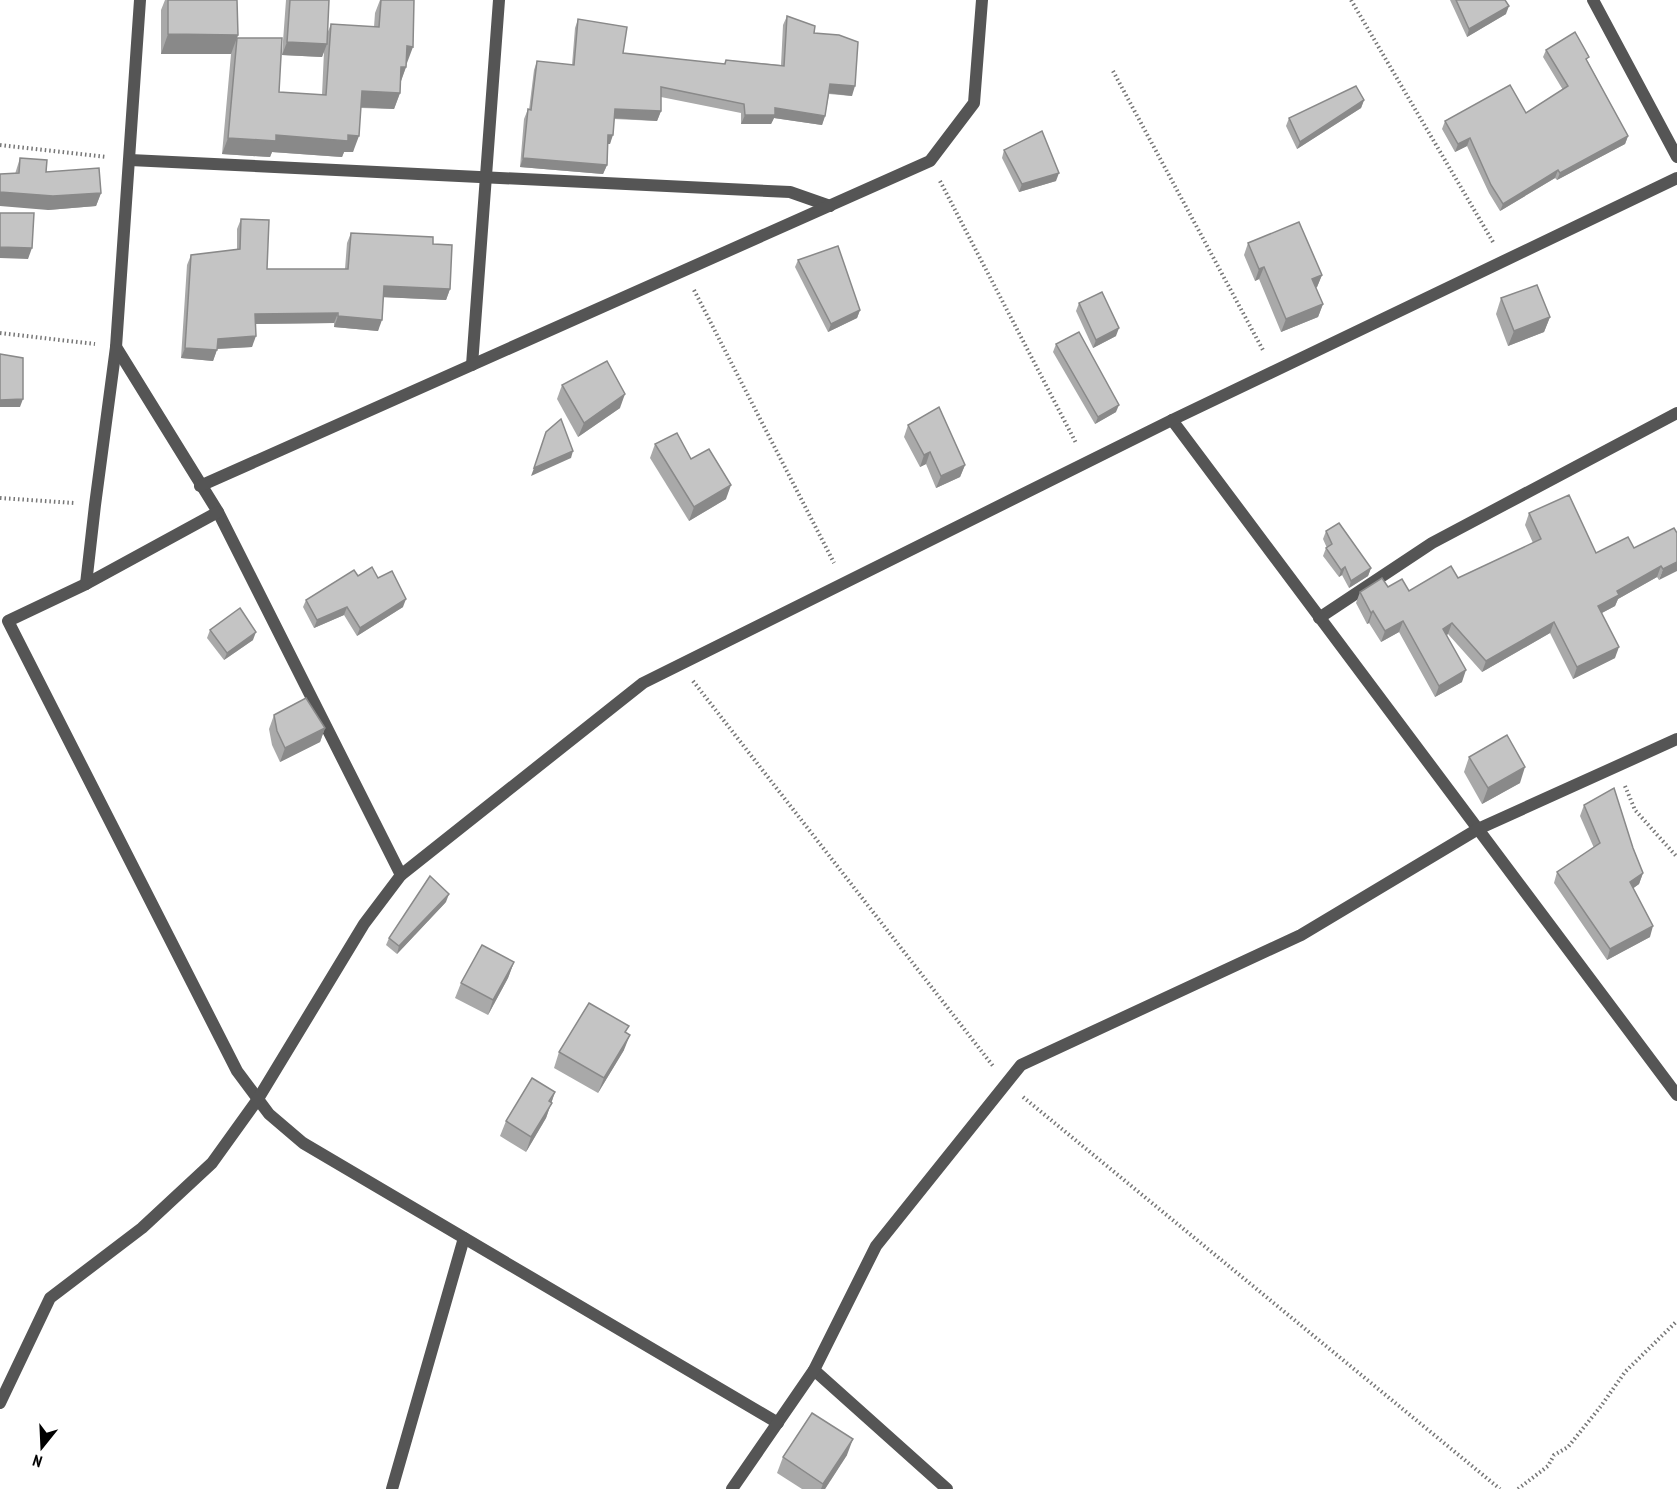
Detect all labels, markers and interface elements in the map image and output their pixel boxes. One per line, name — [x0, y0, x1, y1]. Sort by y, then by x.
north arrow — [12, 1417, 72, 1477]
text: N — [30, 1450, 45, 1472]

